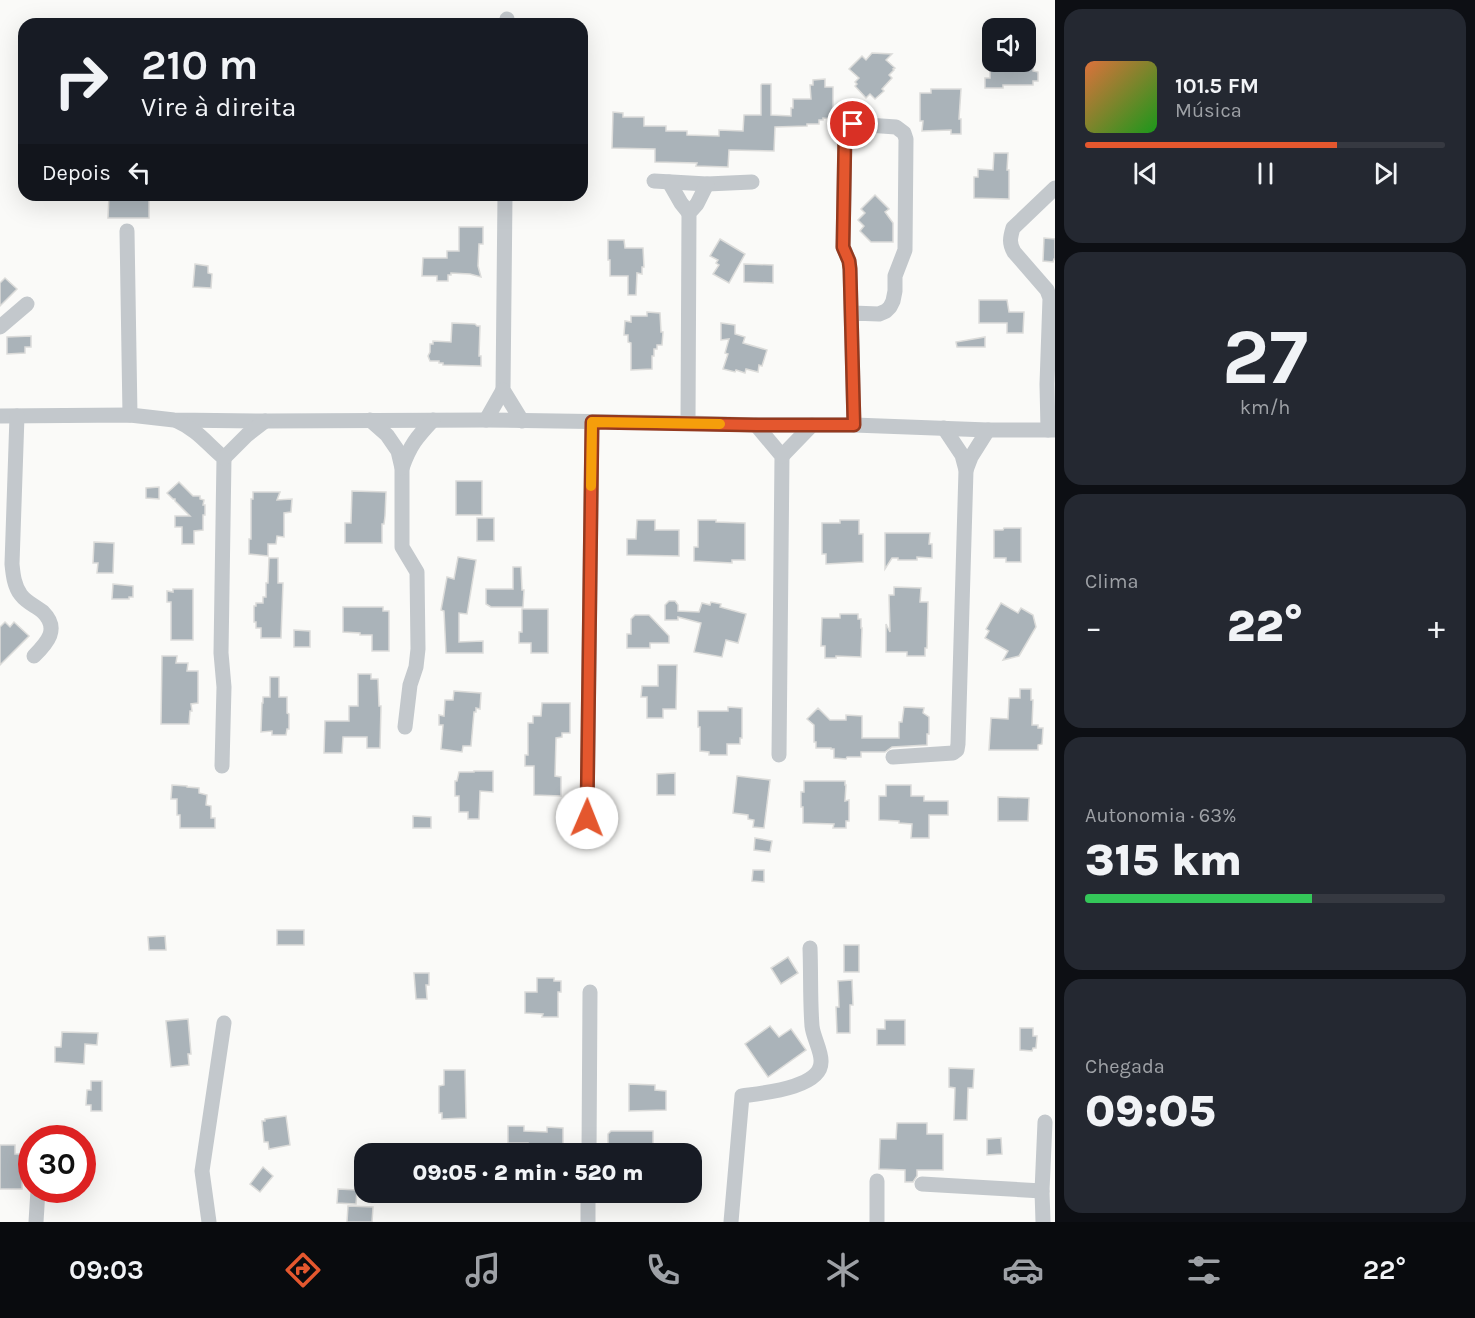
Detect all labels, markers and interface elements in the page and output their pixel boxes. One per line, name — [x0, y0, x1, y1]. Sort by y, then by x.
map controls — [982, 18, 1036, 72]
button: sound — [982, 18, 1036, 72]
text: 210 m — [141, 40, 258, 90]
icon: right — [42, 42, 120, 120]
text: 101.5 FM — [1175, 73, 1259, 99]
text: Vire à direita — [141, 91, 296, 123]
pin — [827, 98, 878, 149]
text: Música — [1175, 99, 1242, 122]
icon: arrive — [836, 107, 869, 140]
icon: left — [123, 156, 156, 189]
icon: previous — [1129, 157, 1162, 190]
icon: pause — [1249, 157, 1282, 190]
icon: next — [1369, 157, 1402, 190]
text: Depois — [42, 160, 111, 186]
text: 27 — [1222, 311, 1308, 403]
text: km/h — [1240, 396, 1290, 419]
text: Clima — [1085, 570, 1139, 593]
text: 22° — [1227, 600, 1303, 652]
text: − — [1085, 608, 1102, 646]
text: + — [1428, 608, 1445, 646]
position arrow — [555, 786, 619, 850]
text: Autonomia · 63% — [1085, 804, 1237, 827]
text: 315 km — [1085, 834, 1242, 886]
text: Chegada — [1085, 1055, 1165, 1078]
text: 09:05 — [1085, 1085, 1215, 1137]
speed limit sign: 30 — [18, 1125, 96, 1203]
text: 09:05 · 2 min · 520 m — [413, 1160, 643, 1186]
icon: directions — [282, 1249, 324, 1291]
icon: music — [462, 1249, 504, 1291]
icon: phone — [642, 1249, 684, 1291]
icon: climate — [822, 1249, 864, 1291]
icon: car — [1002, 1249, 1044, 1291]
icon: filters — [1183, 1249, 1225, 1291]
text: 09:03 — [69, 1254, 144, 1286]
text: 22° — [1363, 1254, 1406, 1286]

